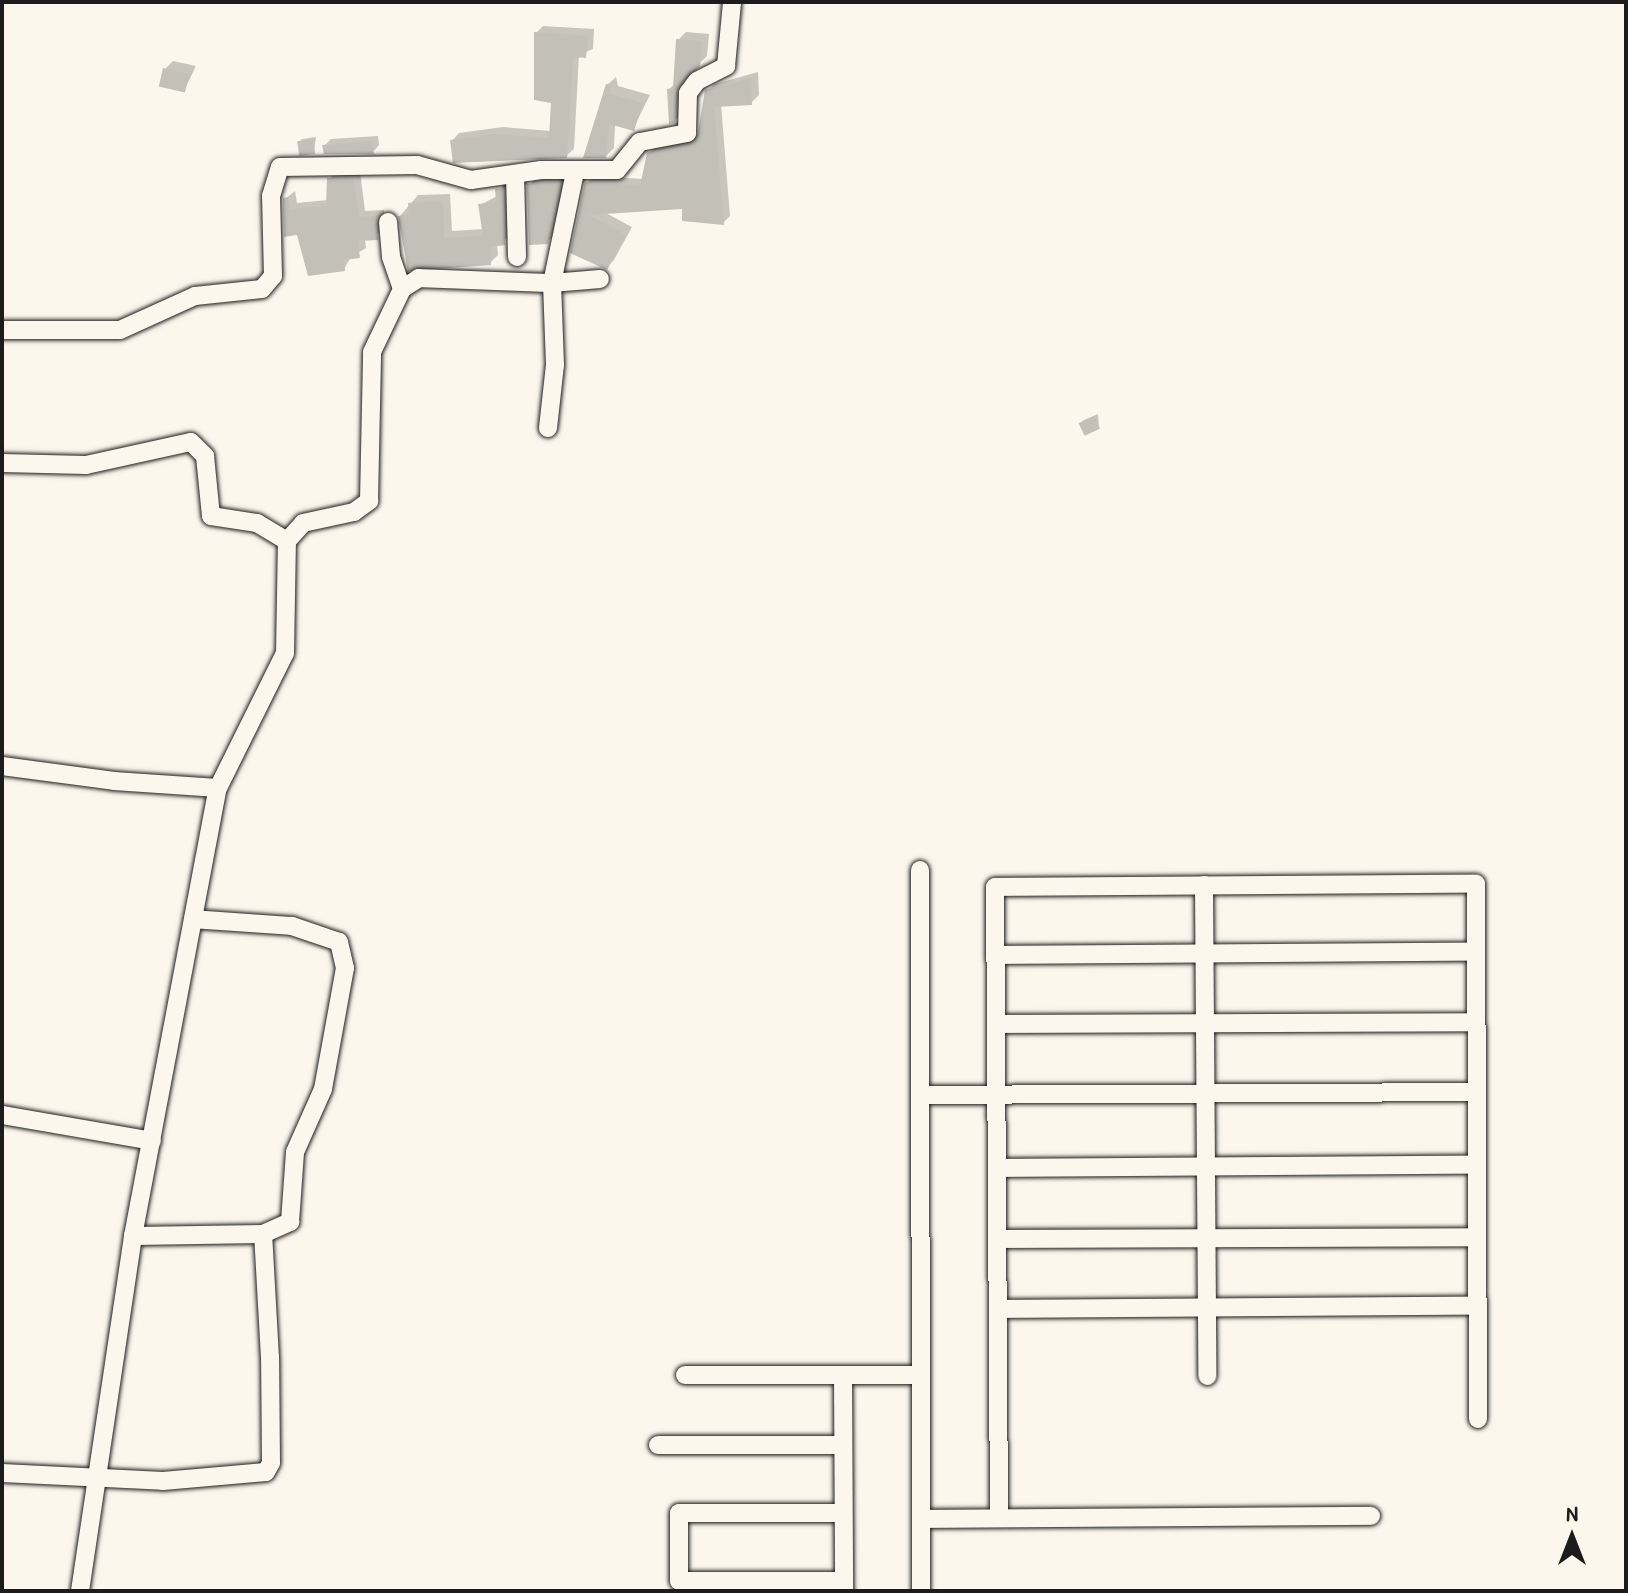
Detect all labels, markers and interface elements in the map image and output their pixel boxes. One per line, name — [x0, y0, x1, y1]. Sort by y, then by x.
north arrow — [1532, 1497, 1612, 1577]
text: N — [1566, 1498, 1578, 1528]

